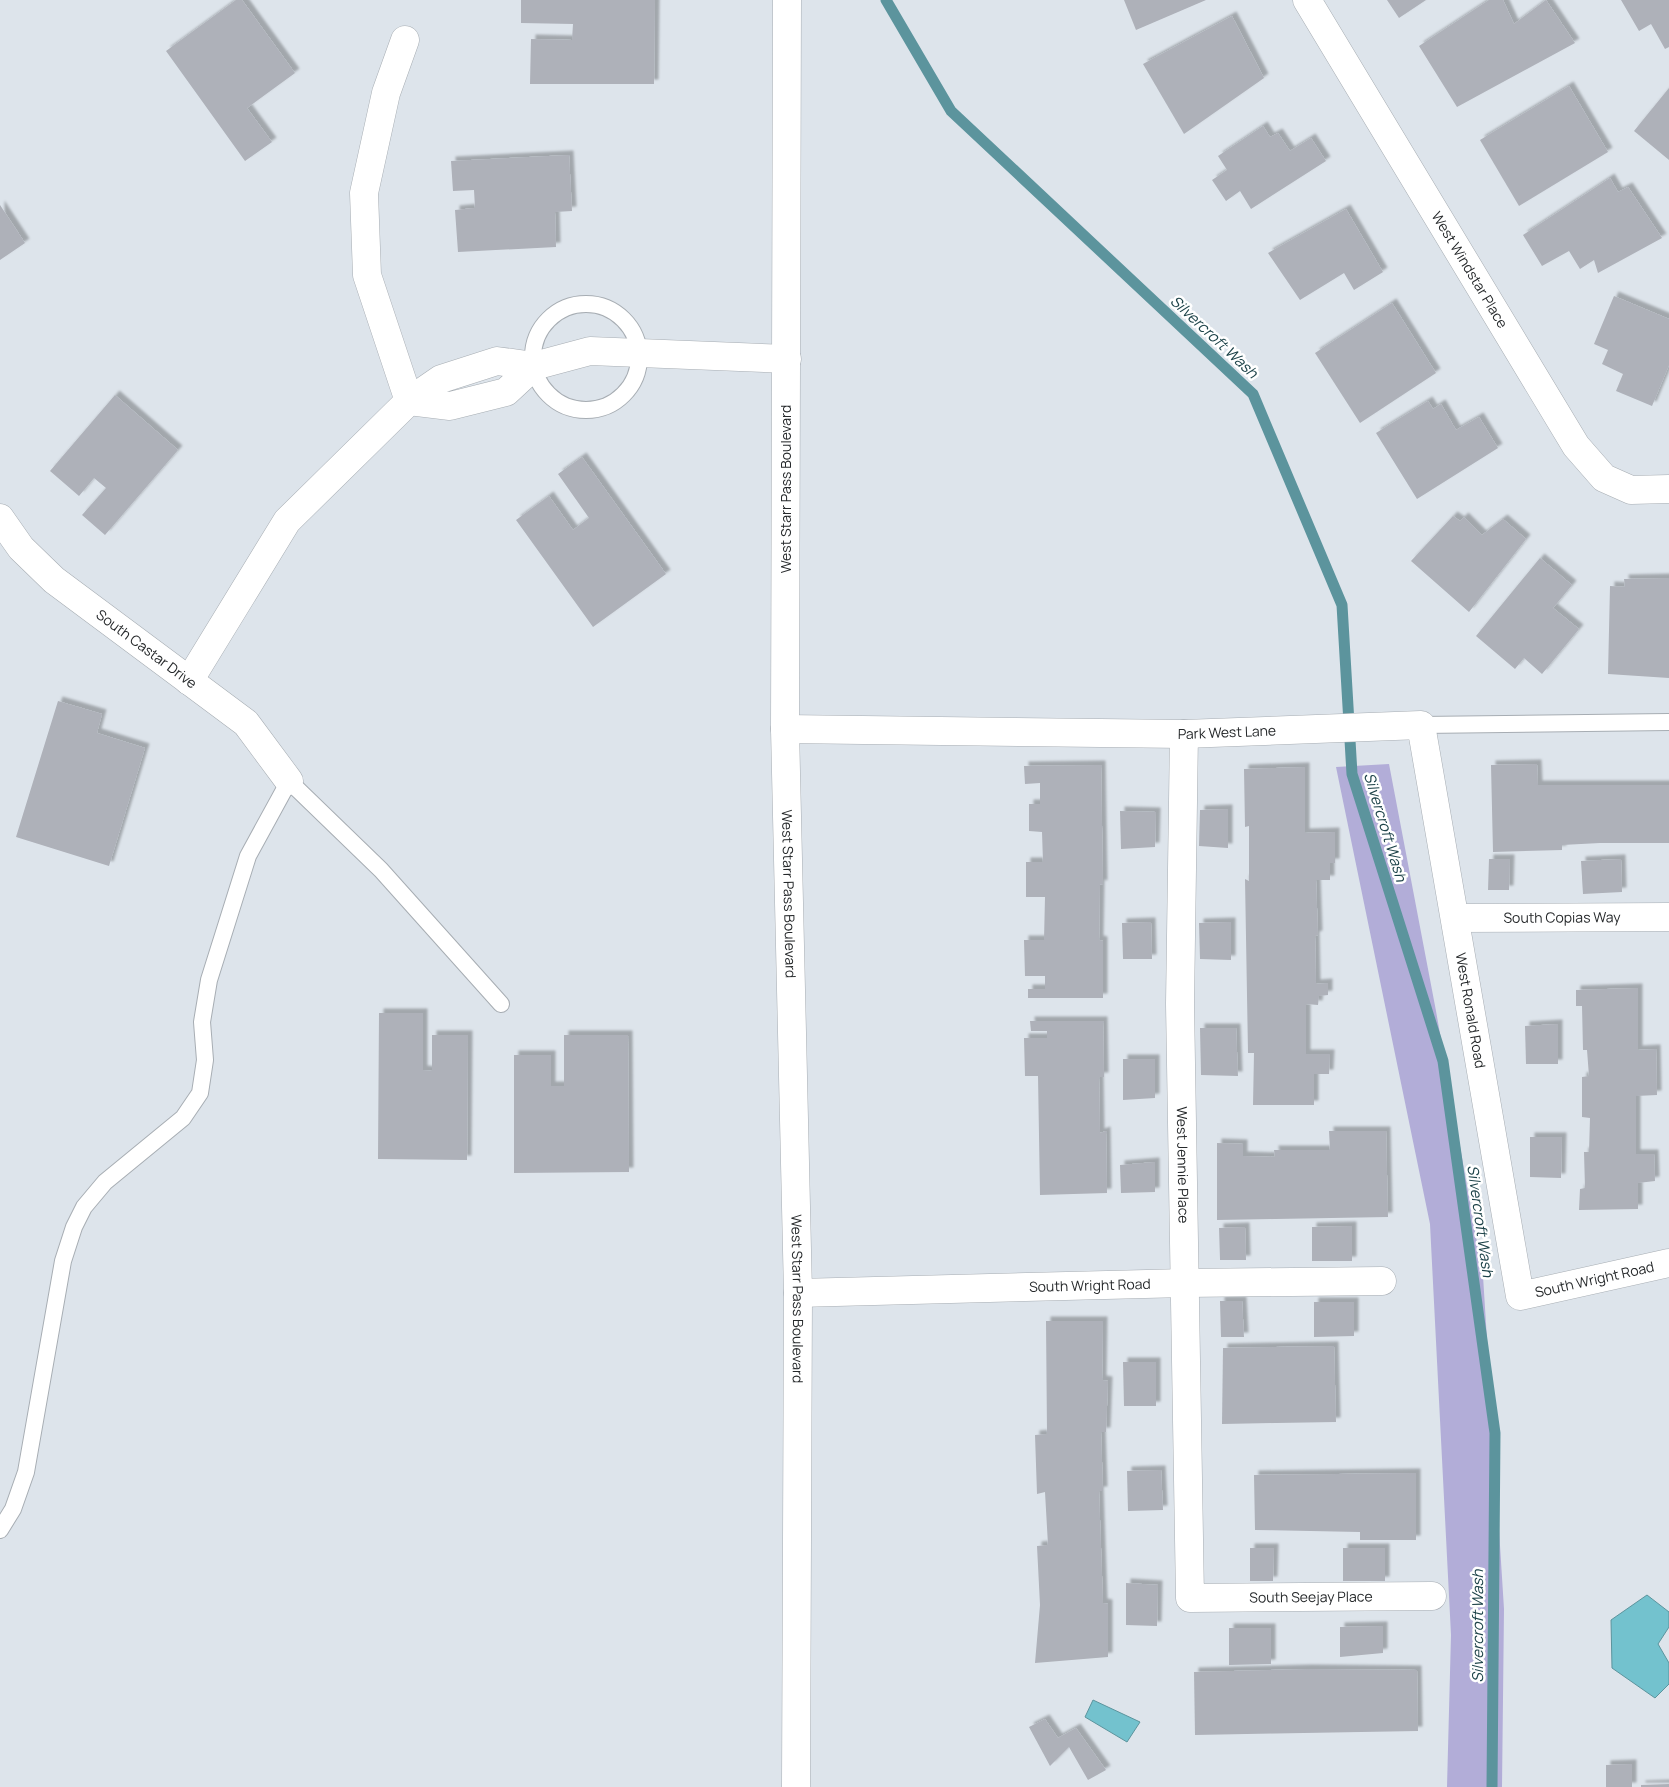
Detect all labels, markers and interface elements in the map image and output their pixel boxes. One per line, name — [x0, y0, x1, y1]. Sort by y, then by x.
street label: West Windstar Place — [1428, 208, 1513, 331]
water label: Silvercroft Wash — [1166, 290, 1264, 384]
street label: West Starr Pass Boulevard — [776, 405, 795, 573]
street label: South Castar Drive — [93, 605, 201, 692]
street label: Park West Lane — [1178, 721, 1276, 743]
water label: Silvercroft Wash — [1359, 770, 1412, 885]
street label: West Starr Pass Boulevard — [778, 809, 801, 979]
street label: South Copias Way — [1503, 907, 1621, 927]
street label: West Ronald Road — [1452, 951, 1490, 1070]
street label: West Jennie Place — [1173, 1106, 1194, 1224]
water label: Silvercroft Wash — [1462, 1164, 1499, 1279]
street label: West Starr Pass Boulevard — [787, 1214, 808, 1383]
street label: South Wright Road — [1533, 1257, 1656, 1301]
street label: South Wright Road — [1029, 1274, 1151, 1296]
water label: Silvercroft Wash — [1467, 1569, 1488, 1682]
street label: South Seejay Place — [1249, 1586, 1373, 1607]

